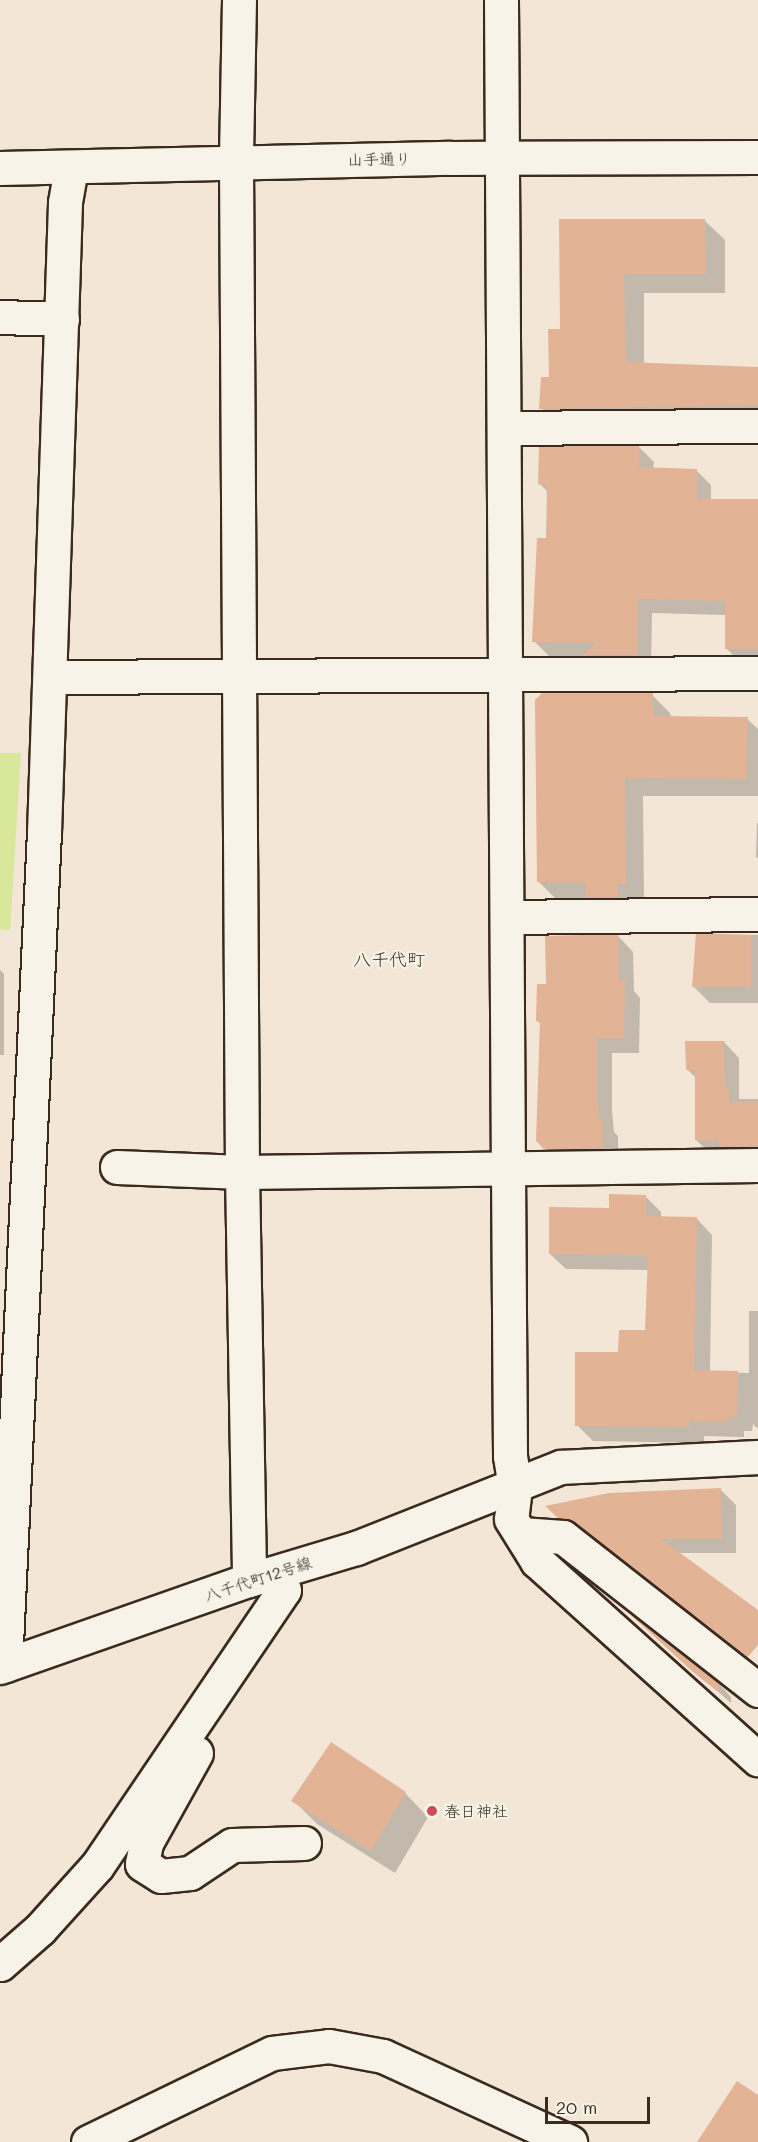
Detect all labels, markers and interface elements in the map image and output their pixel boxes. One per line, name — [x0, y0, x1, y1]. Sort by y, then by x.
street label: 山手通り — [347, 149, 411, 169]
district label: 八千代町 — [353, 948, 425, 970]
street label: 八千代町12号線 — [202, 1553, 314, 1605]
place label: 春日神社 — [444, 1801, 508, 1821]
marker: 春日神社 — [425, 1804, 439, 1818]
scale bar — [548, 2085, 653, 2123]
text: 20 m — [556, 2095, 597, 2119]

